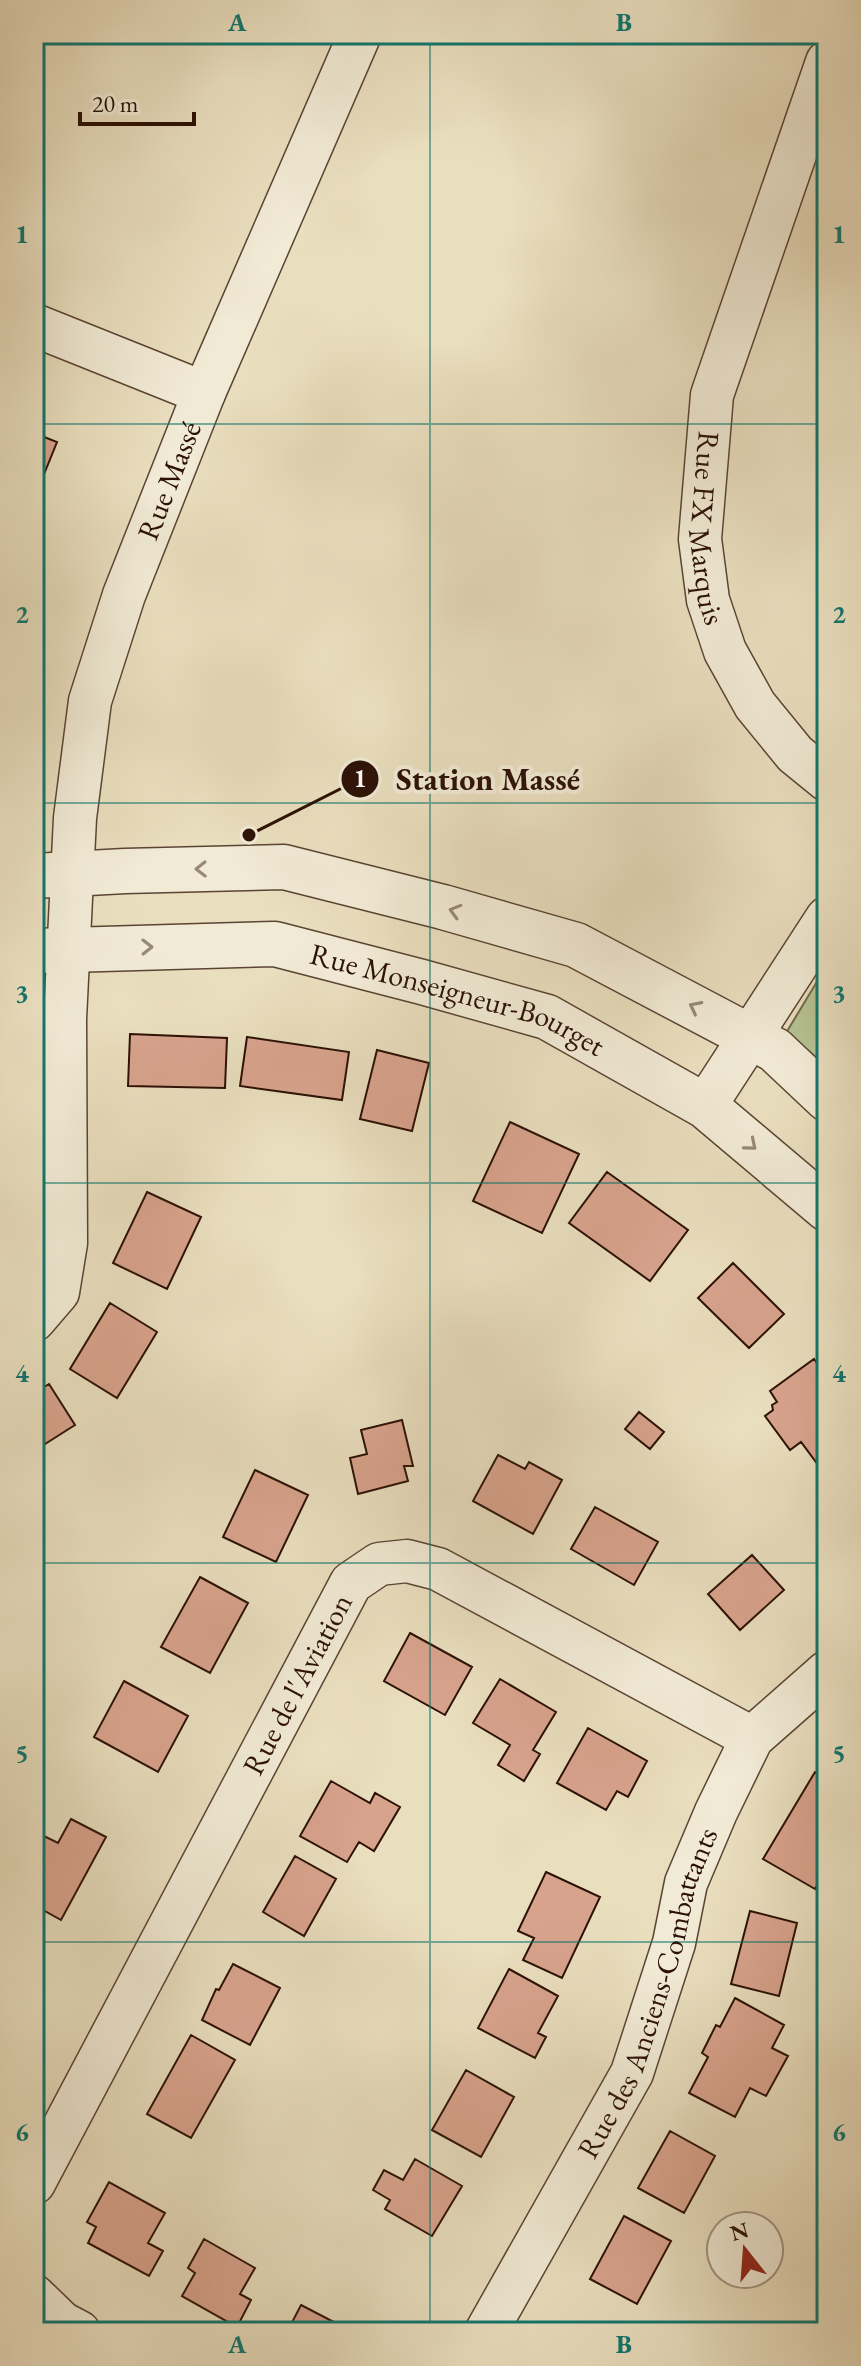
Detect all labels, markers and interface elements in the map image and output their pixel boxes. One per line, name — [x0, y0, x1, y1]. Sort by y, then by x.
text: A — [227, 5, 247, 39]
text: B — [616, 5, 632, 39]
scale bar — [80, 76, 194, 126]
text: 20 m — [92, 88, 139, 119]
text: 1 — [15, 217, 29, 251]
text: 1 — [832, 217, 846, 251]
street label: Rue Massé — [128, 415, 210, 546]
street label: Rue FX Marquis — [680, 430, 735, 630]
text: 2 — [15, 597, 29, 631]
text: 2 — [832, 597, 846, 631]
callout: Station Massé — [340, 751, 596, 807]
text: Station Massé — [396, 758, 580, 800]
text: 1 — [354, 763, 366, 794]
one-way arrow — [194, 860, 207, 878]
one-way arrow — [449, 903, 463, 920]
street label: Rue Monseigneur-Bourget — [306, 934, 612, 1065]
one-way arrow — [141, 939, 154, 956]
text: 3 — [15, 976, 29, 1010]
text: 3 — [832, 976, 846, 1010]
one-way arrow — [689, 1001, 703, 1017]
one-way arrow — [742, 1135, 757, 1150]
text: 4 — [15, 1356, 29, 1390]
text: 4 — [832, 1356, 846, 1390]
street label: Rue de l'Aviation — [233, 1587, 361, 1781]
text: 5 — [15, 1736, 29, 1770]
text: 5 — [832, 1736, 846, 1770]
street label: Rue des Anciens-Combattants — [568, 1821, 726, 2165]
text: 6 — [15, 2115, 29, 2149]
text: 6 — [832, 2115, 846, 2149]
north arrow — [705, 2210, 785, 2290]
text: N — [727, 2215, 752, 2248]
text: A — [227, 2327, 247, 2361]
text: B — [616, 2327, 632, 2361]

